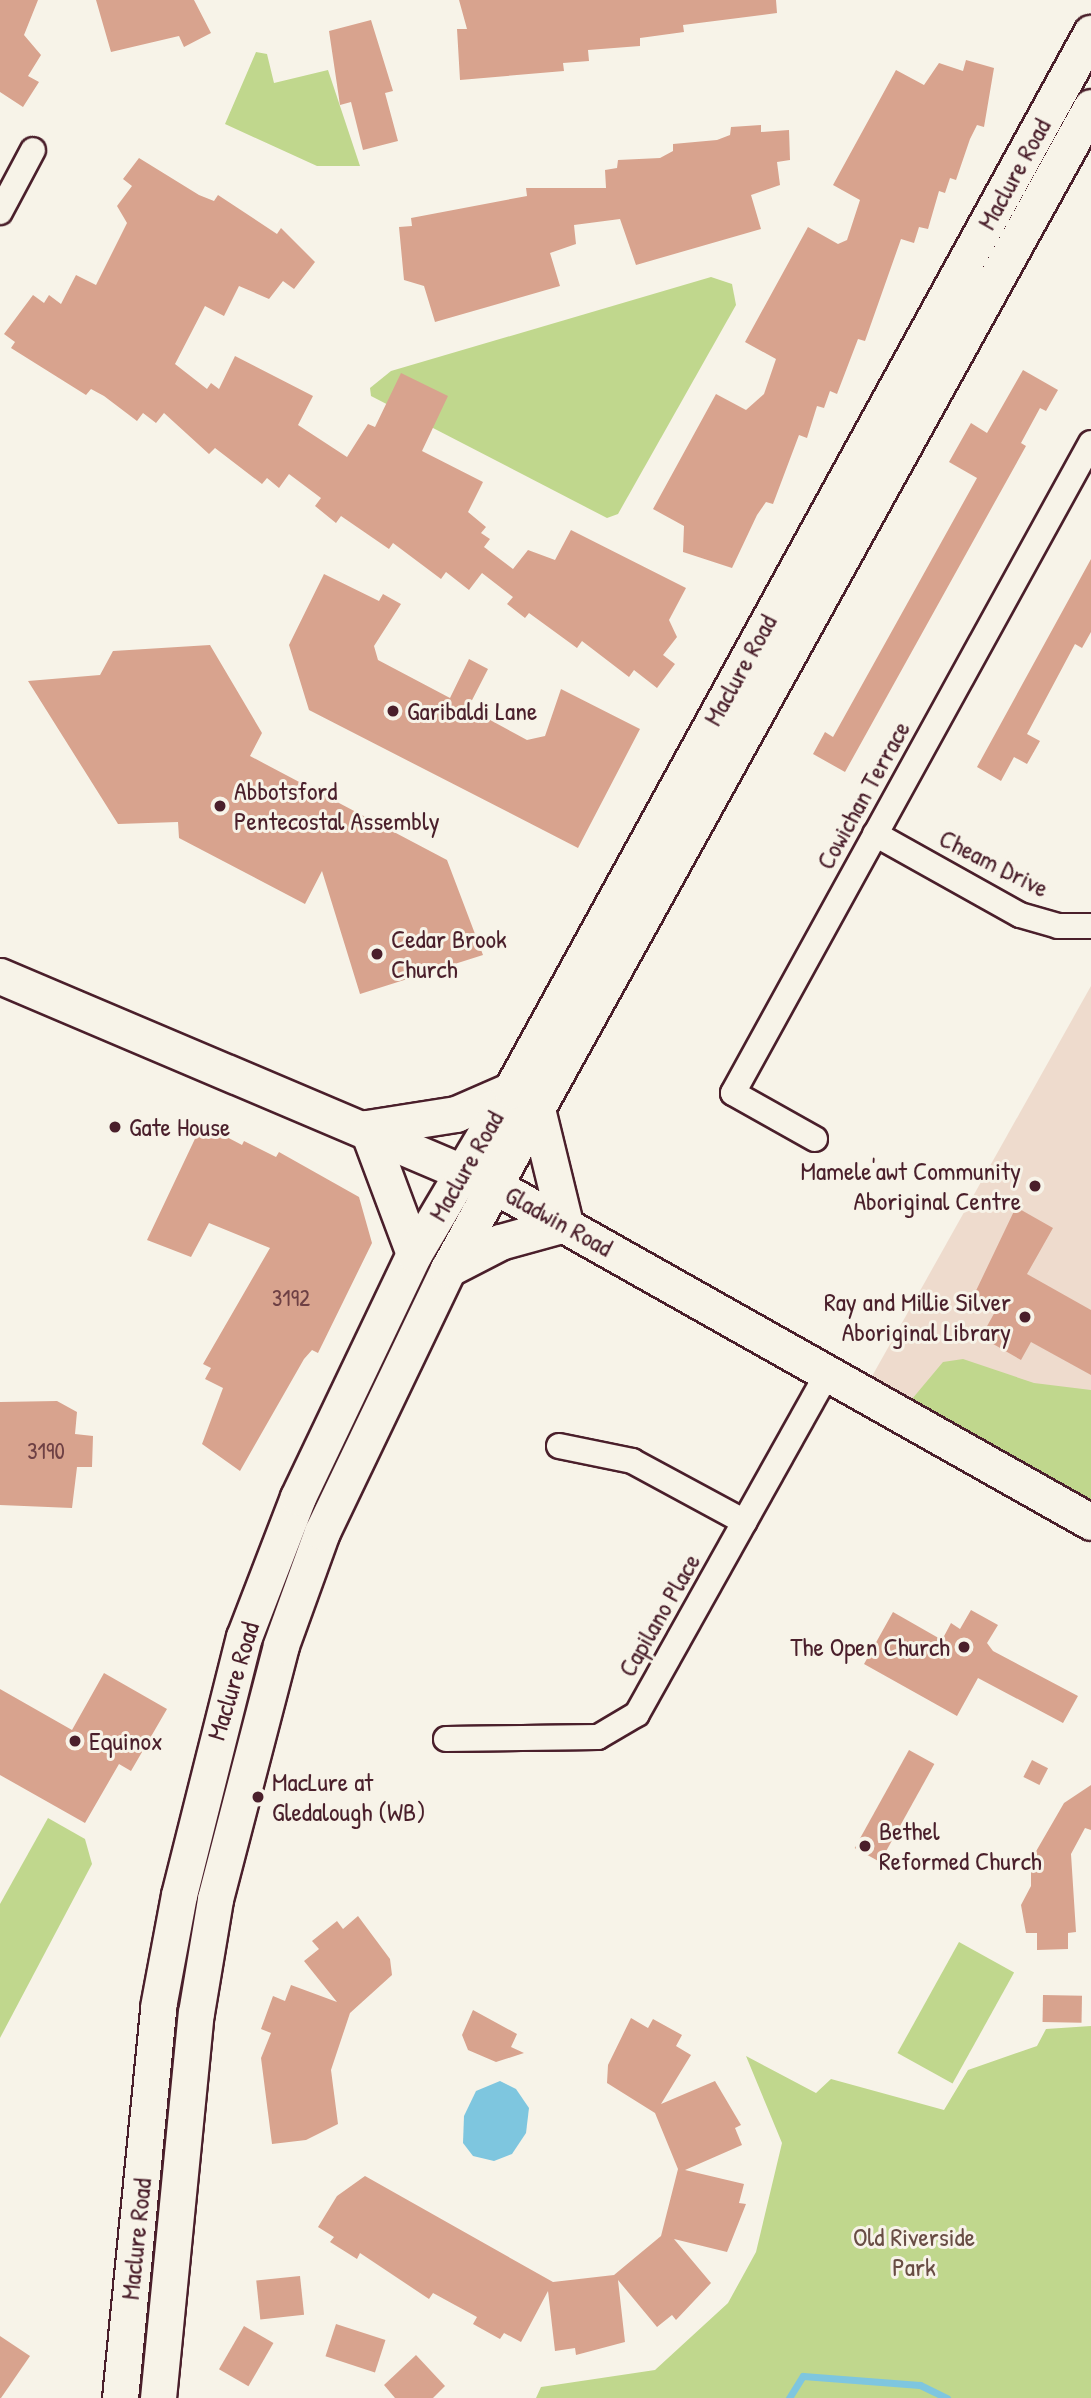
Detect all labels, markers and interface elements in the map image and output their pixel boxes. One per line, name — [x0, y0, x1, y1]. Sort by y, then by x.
street label: Maclure Road — [971, 113, 1057, 235]
street label: Maclure Road — [697, 609, 783, 731]
place label: Garibaldi Lane — [407, 695, 537, 727]
marker: Garibaldi Lane — [385, 703, 401, 719]
street label: Cowichan Terrace — [809, 715, 917, 875]
place label: Abbotsford Pentecostal Assembly — [234, 775, 440, 836]
marker: Abbotsford Pentecostal Assembly — [212, 798, 228, 814]
street label: Cheam Drive — [934, 822, 1054, 904]
place label: Cedar Brook Church — [391, 923, 507, 984]
marker: Cedar Brook Church — [369, 946, 385, 962]
street label: Maclure Road — [422, 1105, 510, 1227]
place label: Gate House — [129, 1111, 230, 1143]
marker: Gate House — [107, 1119, 123, 1135]
place label: Mamele'awt Community Aboriginal Centre — [801, 1155, 1021, 1216]
marker: Mamele'awt Community Aboriginal Centre — [1027, 1178, 1043, 1194]
street label: Gladwin Road — [500, 1179, 618, 1263]
house number: 3192 — [272, 1284, 310, 1312]
place label: Ray and Millie Silver Aboriginal Library — [824, 1286, 1011, 1348]
marker: Ray and Millie Silver Aboriginal Library — [1017, 1309, 1033, 1325]
house number: 3190 — [27, 1437, 65, 1465]
street label: Capilano Place — [611, 1548, 707, 1682]
street label: Maclure Road — [200, 1618, 266, 1744]
place label: The Open Church — [790, 1631, 950, 1663]
marker: The Open Church — [956, 1639, 972, 1655]
place label: Equinox — [89, 1725, 163, 1757]
marker: Equinox — [67, 1733, 83, 1749]
place label: MacLure at Gledalough (WB) — [272, 1766, 426, 1828]
marker: MacLure at Gledalough (WB) — [250, 1789, 266, 1805]
place label: Bethel Reformed Church — [879, 1815, 1042, 1876]
marker: Bethel Reformed Church — [857, 1838, 873, 1854]
street label: Maclure Road — [114, 2177, 158, 2301]
park label: Old Riverside Park — [853, 2221, 975, 2282]

